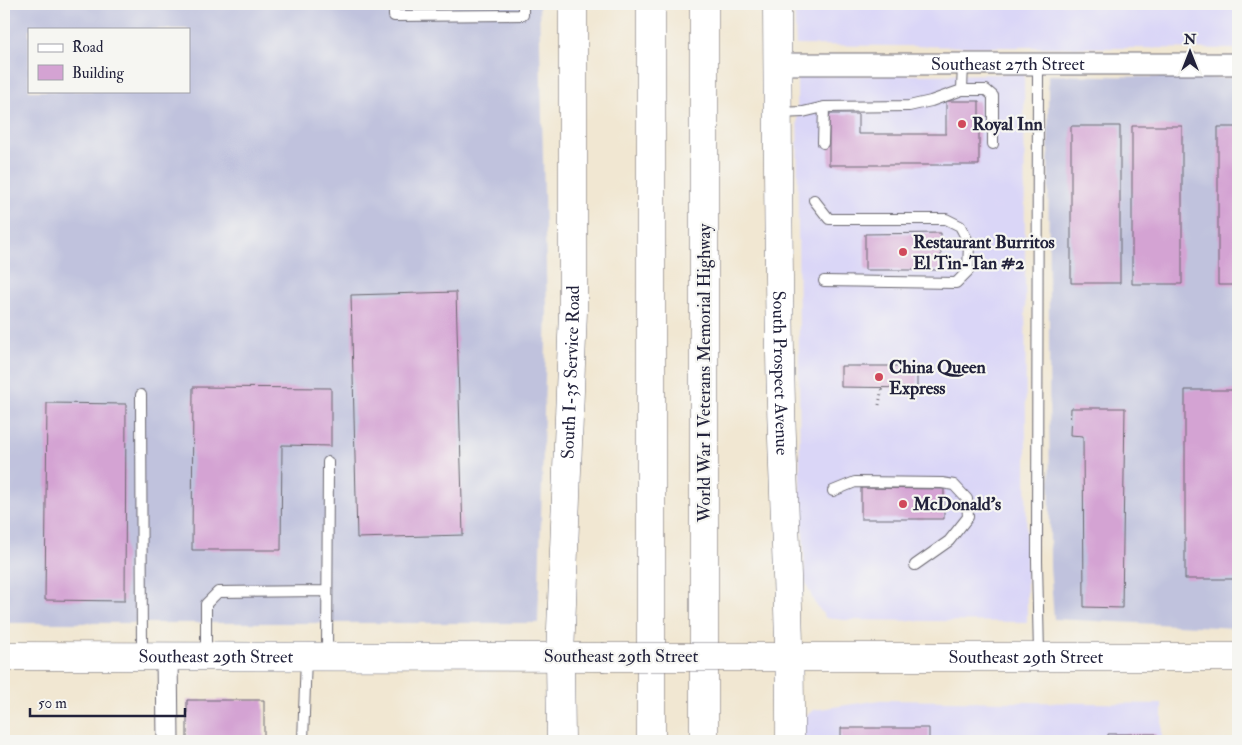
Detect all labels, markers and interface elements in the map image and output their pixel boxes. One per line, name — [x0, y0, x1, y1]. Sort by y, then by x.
legend — [28, 28, 190, 92]
north arrow — [1164, 28, 1214, 78]
text: N — [1183, 31, 1197, 48]
text: Road — [72, 38, 104, 57]
street label: Southeast 27th Street — [931, 53, 1085, 76]
text: Building — [72, 64, 124, 83]
place label: Royal Inn — [972, 113, 1043, 136]
marker: Royal Inn — [956, 118, 968, 130]
street label: World War I Veterans Memorial Highway — [693, 223, 716, 523]
place label: Restaurant Burritos El Tin-Tan #2 — [913, 231, 1055, 275]
marker: Restaurant Burritos El Tin-Tan #2 — [897, 246, 909, 258]
street label: South I-35 Service Road — [556, 285, 585, 459]
street label: South Prospect Avenue — [768, 291, 794, 456]
place label: China Queen Express — [889, 356, 986, 400]
marker: China Queen Express — [873, 371, 885, 383]
place label: McDonald's — [912, 493, 1001, 516]
marker: McDonald's — [897, 498, 909, 510]
street label: Southeast 29th Street — [139, 645, 294, 668]
street label: Southeast 29th Street — [544, 645, 699, 668]
street label: Southeast 29th Street — [949, 646, 1104, 669]
scale bar — [30, 685, 185, 717]
text: 50 m — [38, 694, 67, 713]

